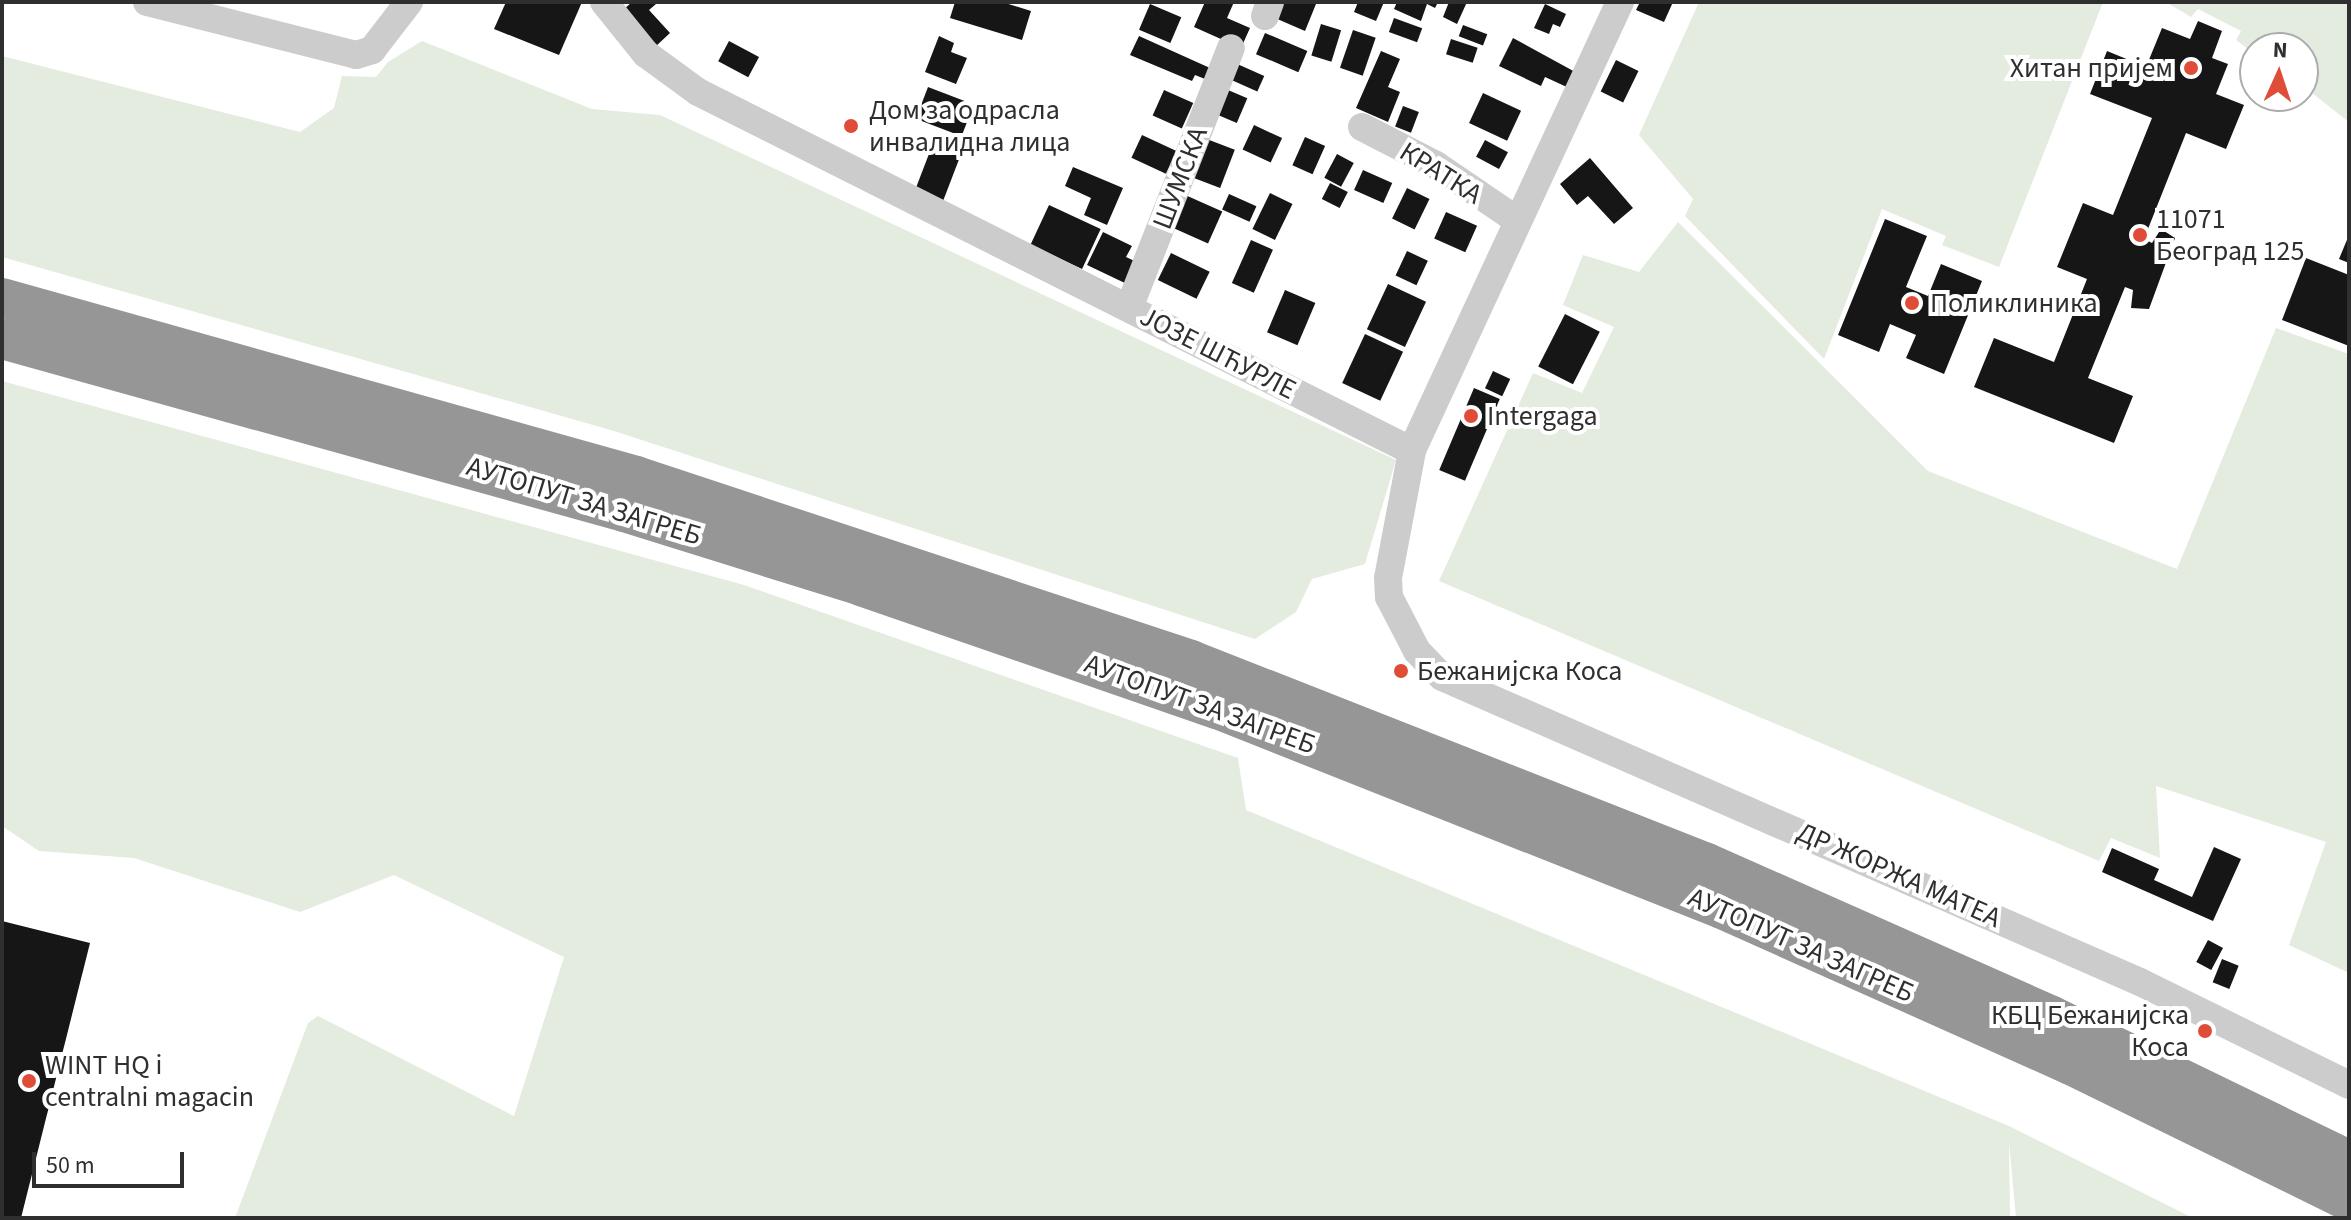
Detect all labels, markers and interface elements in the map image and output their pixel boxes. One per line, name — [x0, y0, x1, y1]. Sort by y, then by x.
north arrow — [2239, 32, 2319, 112]
text: N — [2272, 34, 2288, 66]
place label: Хитан пријем — [2010, 51, 2173, 85]
marker: Хитан пријем — [2180, 57, 2202, 79]
place label: Дом за одрасла инвалидна лица — [869, 93, 1070, 159]
marker: Дом за одрасла инвалидна лица — [840, 115, 862, 137]
street label: ШУМСКА — [1145, 122, 1215, 234]
street label: КРАТКА — [1394, 135, 1488, 211]
place label: 11071 Београд 125 — [2156, 202, 2304, 268]
marker: 11071 Београд 125 — [2131, 226, 2149, 244]
place label: Поликлиника — [1930, 286, 2098, 320]
marker: Поликлиника — [1901, 292, 1923, 314]
street label: ЈОЗЕ ШЋУРЛЕ — [1134, 299, 1302, 407]
place label: Intergaga — [1487, 399, 1598, 433]
marker: Intergaga — [1462, 407, 1480, 425]
street label: АУТОПУТ ЗА ЗАГРЕБ — [463, 449, 705, 553]
street label: АУТОПУТ ЗА ЗАГРЕБ — [1080, 647, 1320, 761]
place label: Бежанијска Коса — [1417, 654, 1622, 688]
marker: Бежанијска Коса — [1392, 662, 1410, 680]
street label: ДР ЖОРЖА МАТЕА — [1792, 815, 2006, 935]
street label: АУТОПУТ ЗА ЗАГРЕБ — [1683, 880, 1919, 1010]
place label: КБЦ Бежанијска Коса — [1991, 998, 2189, 1064]
marker: КБЦ Бежанијска Коса — [2196, 1022, 2214, 1040]
place label: WINT HQ i centralni magacin — [45, 1048, 254, 1114]
marker: WINT HQ i centralni magacin — [20, 1072, 38, 1090]
scale bar — [36, 1136, 188, 1186]
text: 50 m — [46, 1148, 95, 1183]

